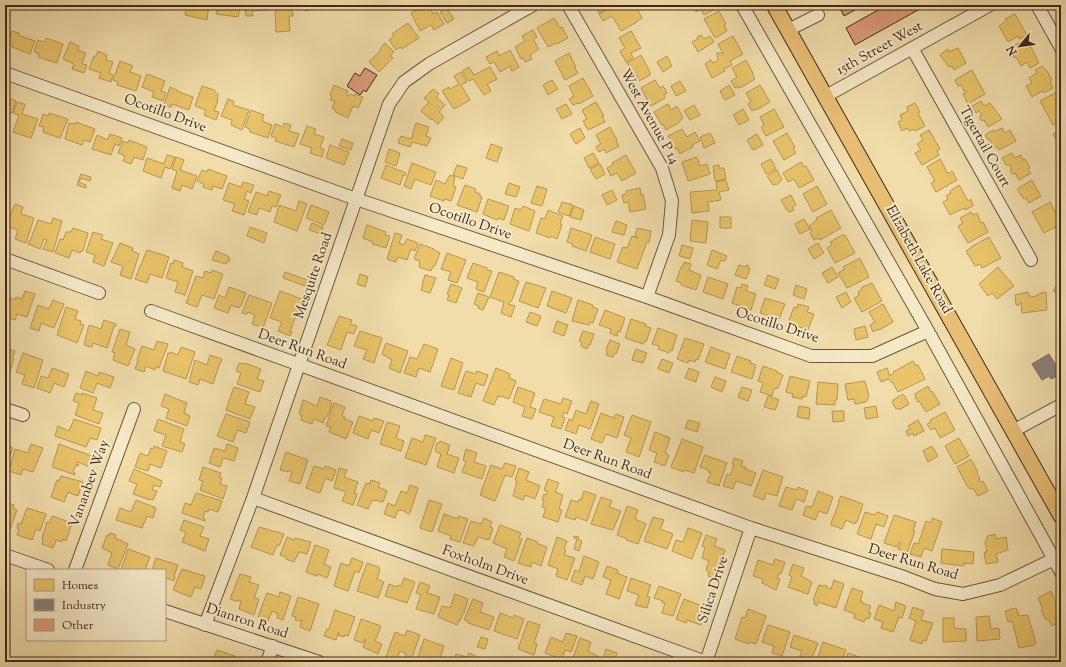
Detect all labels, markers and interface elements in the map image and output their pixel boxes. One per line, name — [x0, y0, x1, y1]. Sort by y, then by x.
street label: 15th Street West — [833, 17, 927, 81]
north arrow — [1000, 26, 1040, 66]
text: N — [1003, 42, 1022, 59]
street label: West Avenue P 14 — [614, 66, 684, 168]
street label: Ocotillo Drive — [121, 90, 209, 138]
street label: Tigertail Court — [953, 103, 1015, 192]
street label: Ocotillo Drive — [426, 198, 514, 246]
street label: Elizabeth Lake Road — [880, 202, 956, 318]
street label: Mesquite Road — [290, 230, 338, 322]
street label: Ocotillo Drive — [733, 303, 821, 349]
street label: Deer Run Road — [255, 325, 349, 375]
street label: Deer Run Road — [560, 435, 654, 485]
street label: Vananbev Way — [65, 437, 115, 531]
street label: Deer Run Road — [866, 540, 960, 586]
street label: Foxholm Drive — [439, 541, 531, 591]
street label: Silica Drive — [694, 554, 734, 626]
legend — [26, 569, 166, 641]
text: Homes — [62, 577, 98, 595]
text: Industry — [62, 597, 106, 615]
street label: Dianron Road — [203, 599, 291, 645]
text: Other — [62, 617, 94, 635]

